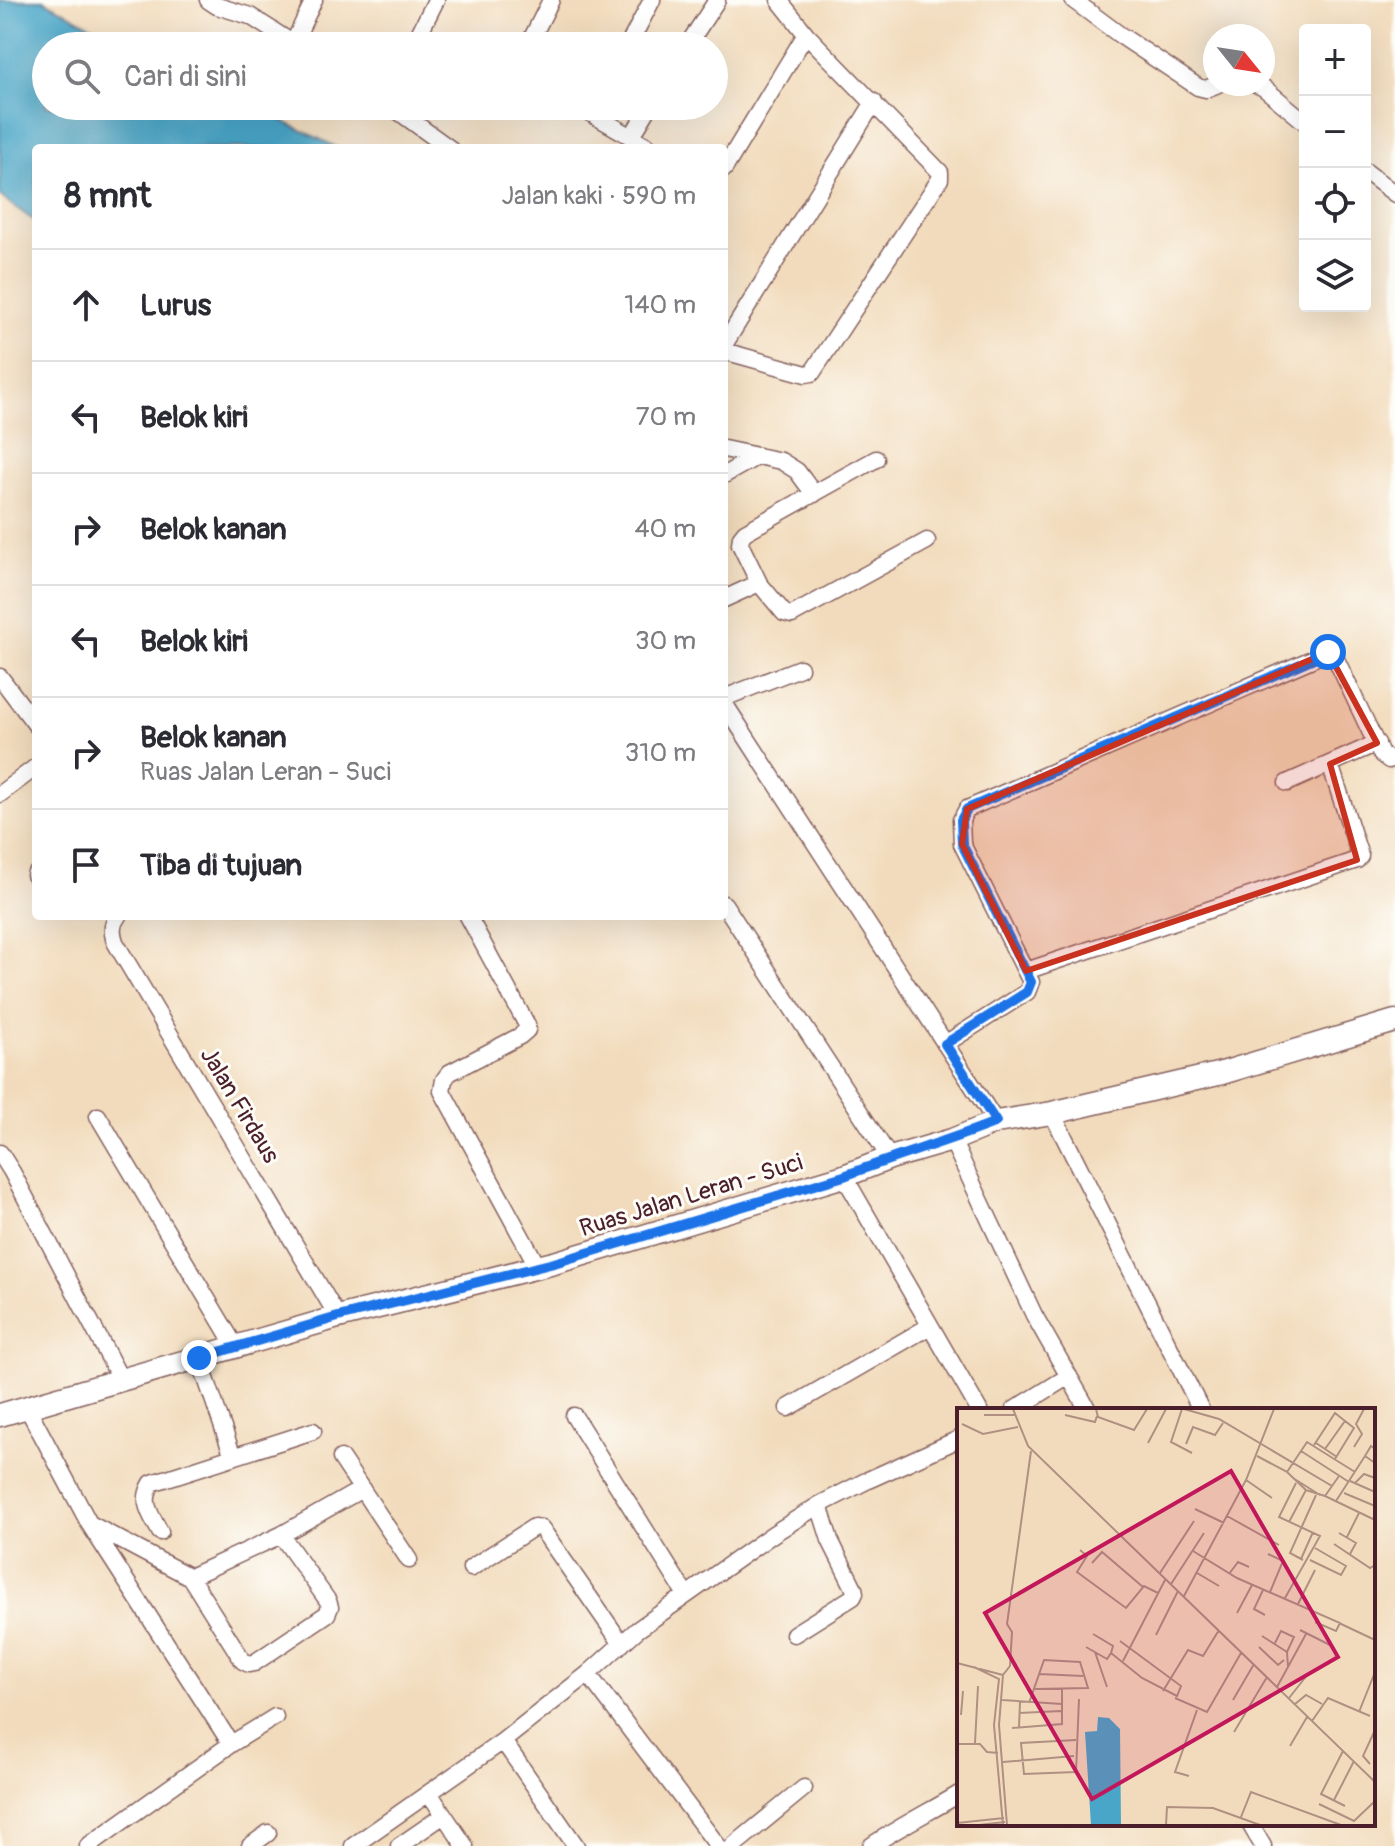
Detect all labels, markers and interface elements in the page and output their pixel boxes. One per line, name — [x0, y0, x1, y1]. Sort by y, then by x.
north arrow — [1203, 24, 1275, 96]
map controls — [1299, 24, 1371, 312]
button: + — [1299, 24, 1371, 96]
search box — [32, 32, 728, 120]
icon: search — [60, 54, 104, 98]
text: Cari di sini — [124, 58, 246, 95]
button: − — [1299, 96, 1371, 168]
button: locate — [1299, 168, 1371, 240]
text: 8 mnt — [64, 175, 151, 218]
text: Jalan kaki · 590 m — [502, 180, 696, 212]
button: layers — [1299, 240, 1371, 312]
icon: ahead — [64, 283, 108, 327]
text: Lurus — [140, 287, 211, 324]
text: 140 m — [624, 289, 696, 321]
icon: left — [64, 395, 108, 439]
text: Belok kiri — [140, 399, 248, 436]
text: 70 m — [636, 401, 696, 433]
icon: right — [64, 507, 108, 551]
text: Belok kanan — [140, 511, 287, 548]
text: 40 m — [634, 513, 696, 545]
icon: left — [64, 619, 108, 663]
text: Belok kiri — [140, 623, 248, 660]
text: 30 m — [635, 625, 696, 657]
route start — [1310, 634, 1346, 670]
text: Belok kanan — [140, 719, 287, 756]
icon: right — [64, 731, 108, 775]
text: 310 m — [625, 737, 696, 769]
text: Ruas Jalan Leran - Suci — [140, 756, 391, 788]
icon: arrive — [64, 843, 108, 887]
text: Tiba di tujuan — [140, 847, 302, 884]
street label: Jalan Firdaus — [194, 1042, 286, 1169]
street label: Ruas Jalan Leran - Suci — [576, 1148, 806, 1243]
route end — [181, 1340, 217, 1376]
inset map — [957, 1408, 1375, 1826]

